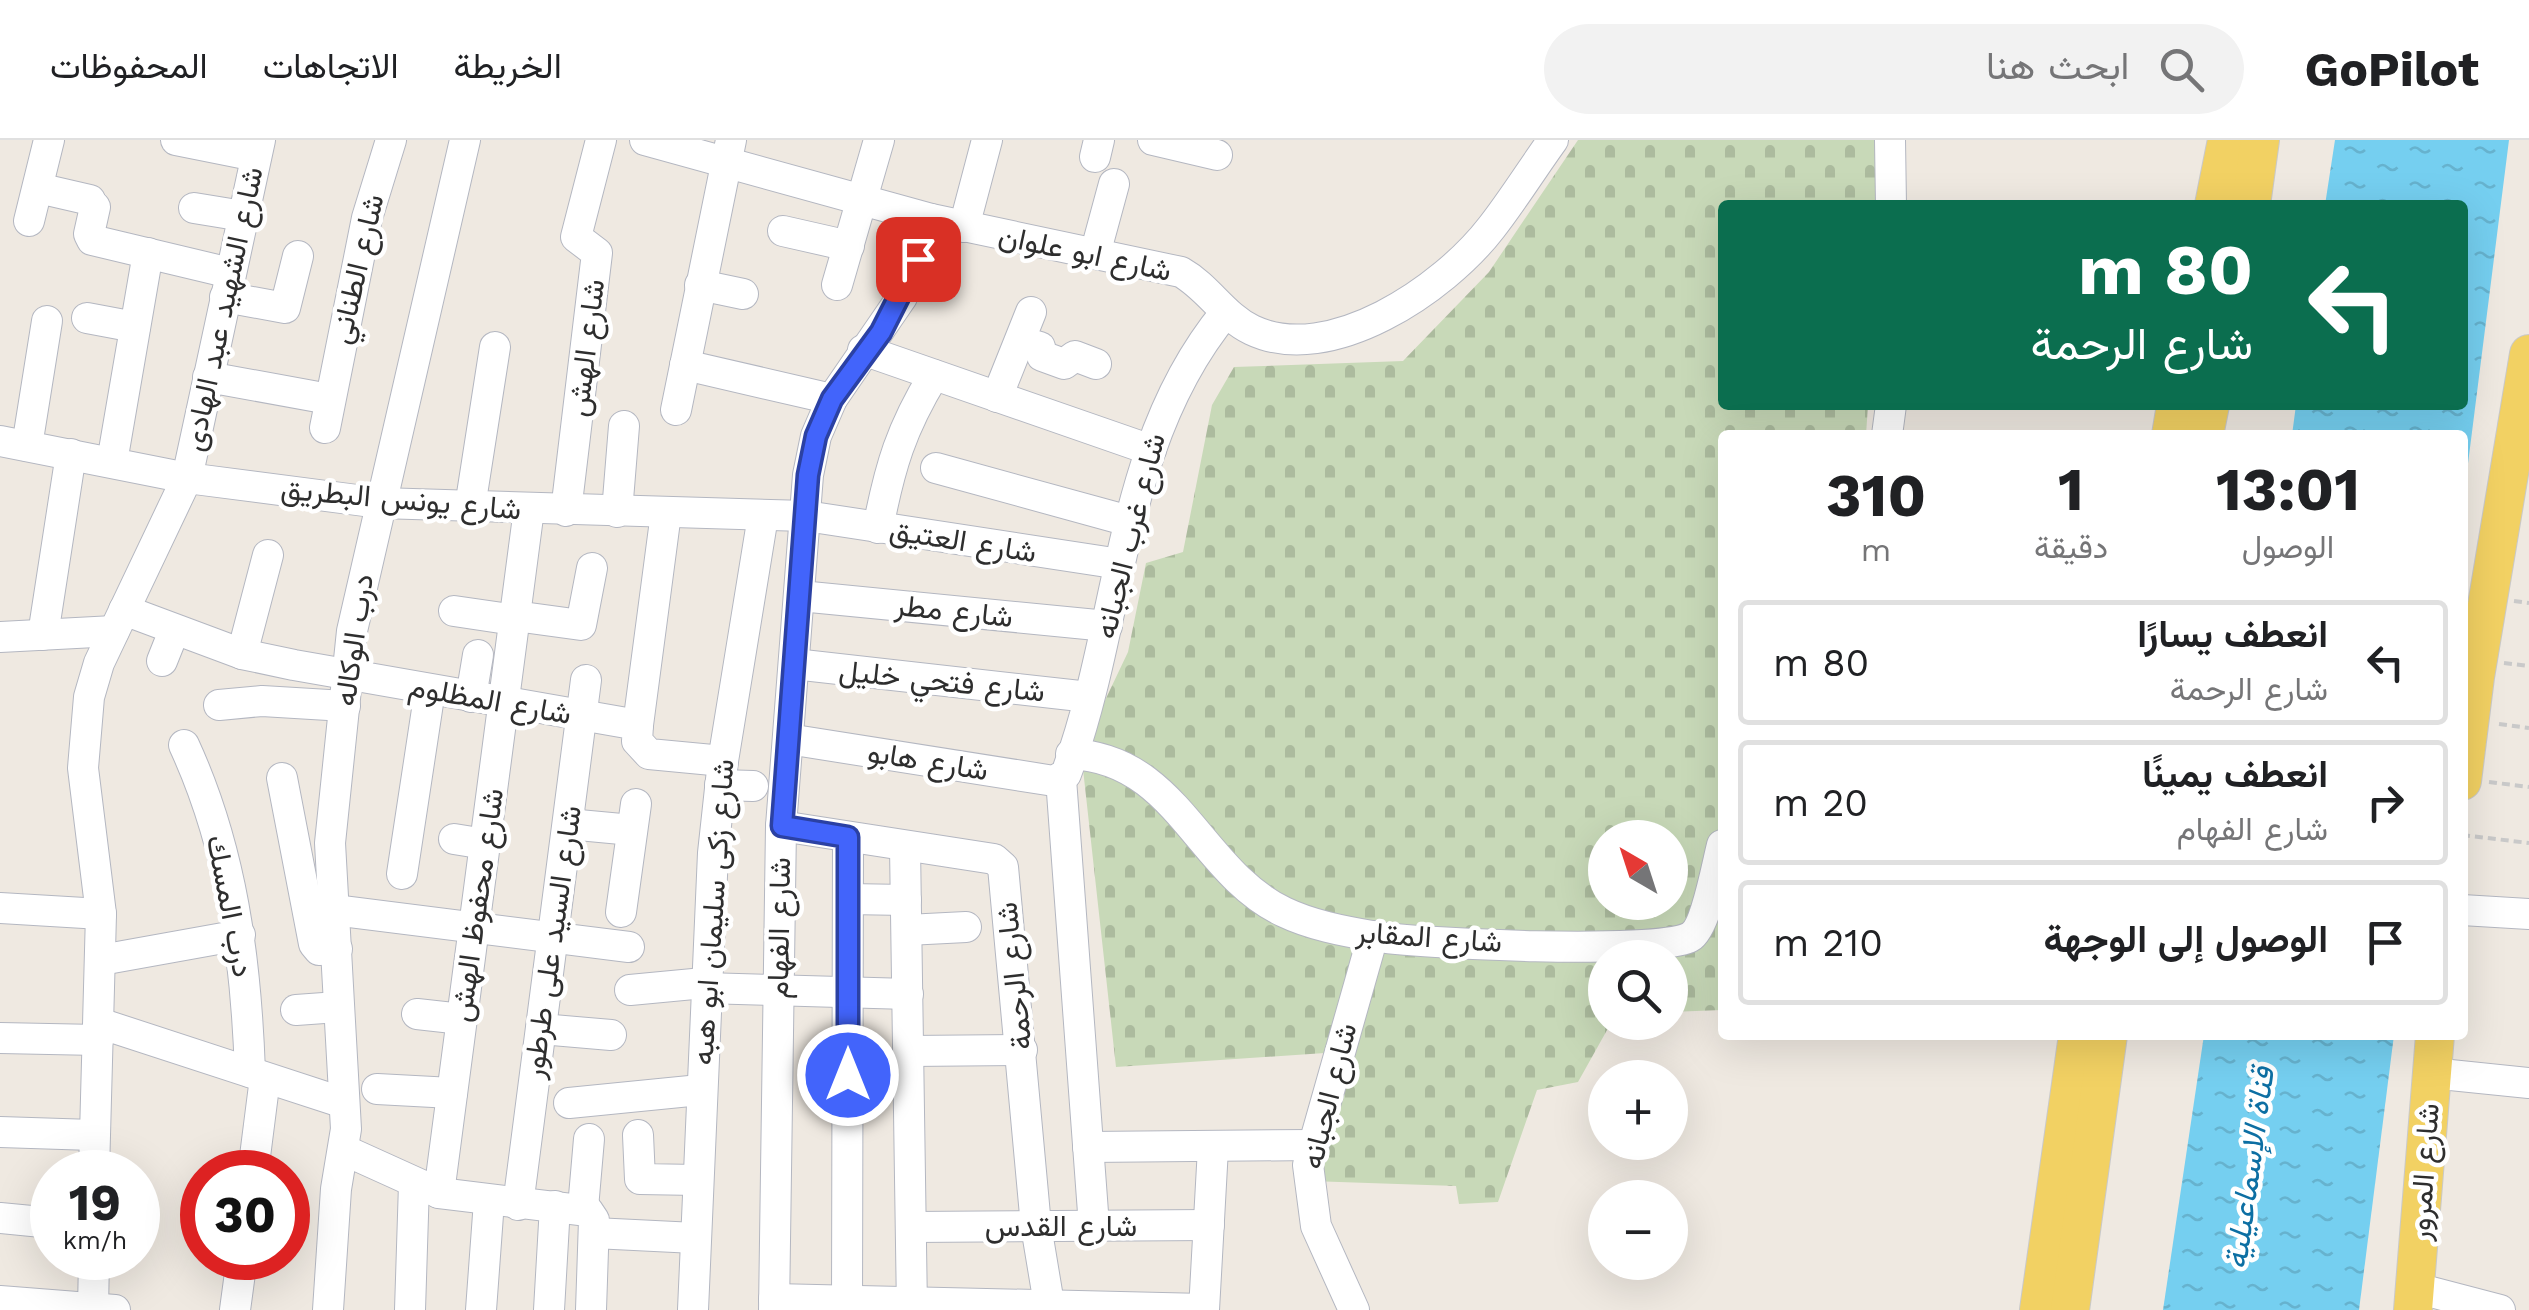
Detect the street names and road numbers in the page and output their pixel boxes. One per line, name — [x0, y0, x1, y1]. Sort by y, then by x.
street label: شارع الشهيد عبد الهادى — [175, 164, 273, 455]
street label: شارع الطناني — [322, 191, 398, 349]
street label: شارع ابو علوان — [995, 217, 1175, 291]
street label: شارع الهش — [560, 277, 614, 419]
street label: شارع غرب الجبانه — [1087, 430, 1175, 643]
street label: شارع يونس البطريق — [279, 471, 523, 529]
street label: شارع العتيق — [887, 512, 1039, 572]
street label: درب الوكاله — [327, 572, 381, 708]
street label: شارع مطر — [892, 587, 1015, 637]
street label: شارع فتحي خليل — [837, 652, 1047, 716]
street label: شارع المظلوم — [406, 668, 574, 734]
street label: شارع هابو — [865, 734, 991, 790]
street label: شارع زكى سليمان ابو هبه — [684, 758, 744, 1066]
street label: شارع محفوظ الهش — [443, 786, 513, 1024]
street label: شارع السيد على طرطور — [515, 803, 591, 1082]
street label: درب المسك — [199, 832, 261, 980]
street label: شارع الفهام — [760, 857, 800, 999]
street label: شارع الرحمة — [988, 900, 1042, 1052]
street label: شارع المقابر — [1353, 914, 1503, 962]
street label: شارع الجبانه — [1294, 1019, 1366, 1173]
street label: شارع المرور — [2401, 1102, 2449, 1243]
street label: شارع القدس — [985, 1208, 1137, 1246]

